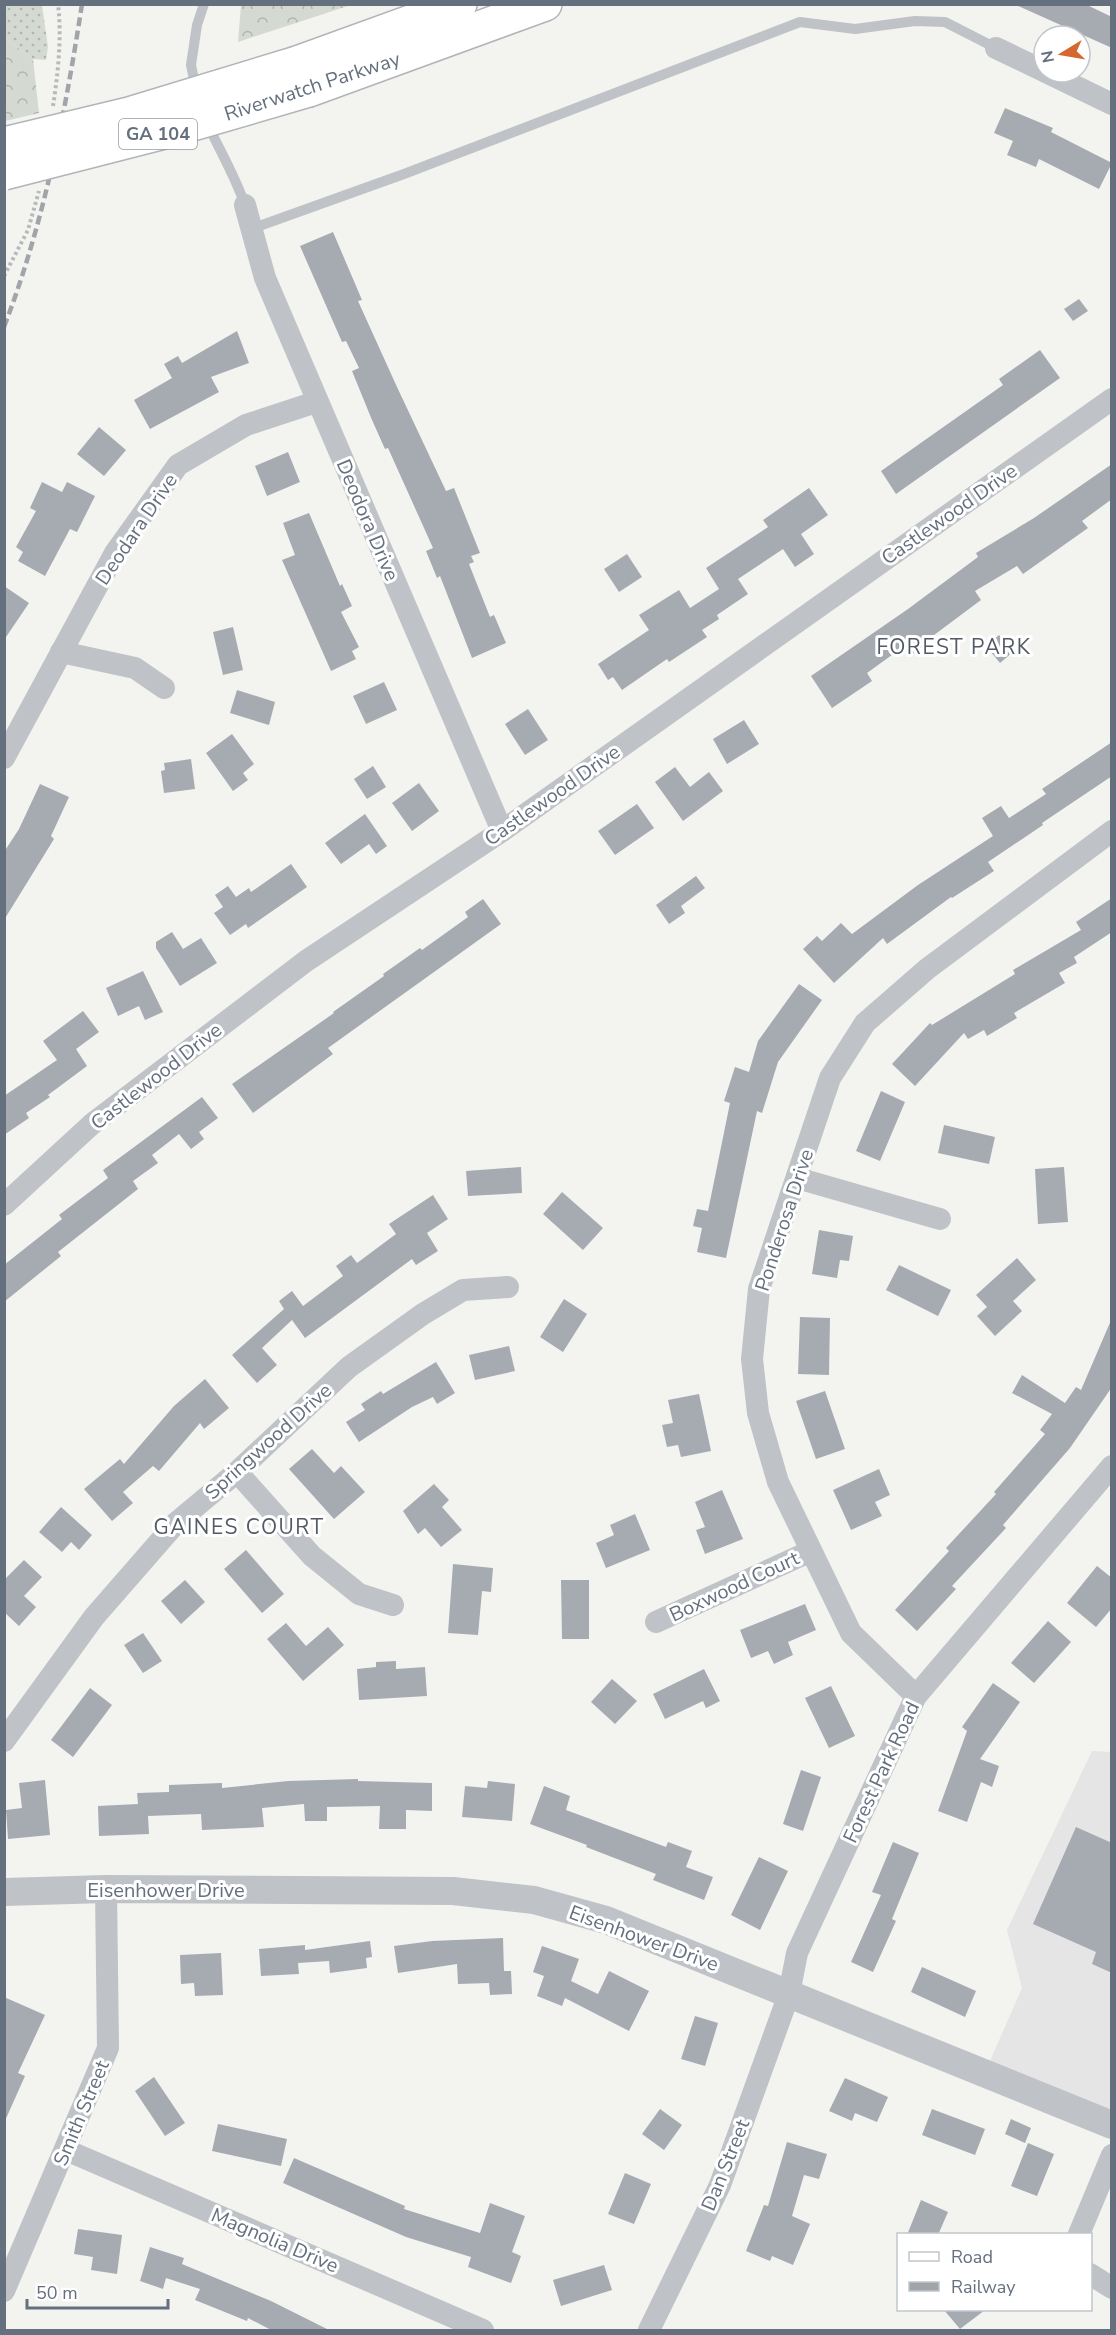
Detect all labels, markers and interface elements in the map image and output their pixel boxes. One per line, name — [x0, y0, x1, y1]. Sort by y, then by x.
north arrow — [1032, 24, 1092, 84]
street label: Riverwatch Parkway — [221, 45, 404, 128]
text: N — [1036, 49, 1060, 65]
road number: GA 104 — [119, 119, 197, 149]
street label: Deodora Drive — [330, 455, 405, 585]
street label: Castlewood Drive — [876, 458, 1022, 571]
street label: Deodara Drive — [89, 468, 184, 590]
district label: FOREST PARK — [877, 633, 1031, 661]
street label: Castlewood Drive — [479, 739, 625, 852]
street label: Castlewood Drive — [85, 1017, 228, 1136]
street label: Ponderosa Drive — [749, 1146, 820, 1295]
street label: Springwood Drive — [199, 1377, 338, 1506]
district label: GAINES COURT — [153, 1513, 325, 1541]
street label: Boxwood Court — [665, 1544, 804, 1628]
street label: Forest Park Road — [837, 1697, 926, 1847]
street label: Eisenhower Drive — [87, 1877, 245, 1904]
street label: Eisenhower Drive — [565, 1899, 722, 1978]
street label: Smith Street — [47, 2055, 116, 2170]
street label: Dan Street — [695, 2114, 756, 2215]
street label: Magnolia Drive — [207, 2202, 343, 2279]
legend — [897, 2233, 1092, 2311]
text: Road — [951, 2245, 993, 2269]
scale bar — [27, 2272, 168, 2310]
text: Railway — [951, 2275, 1016, 2299]
text: 50 m — [36, 2281, 78, 2305]

